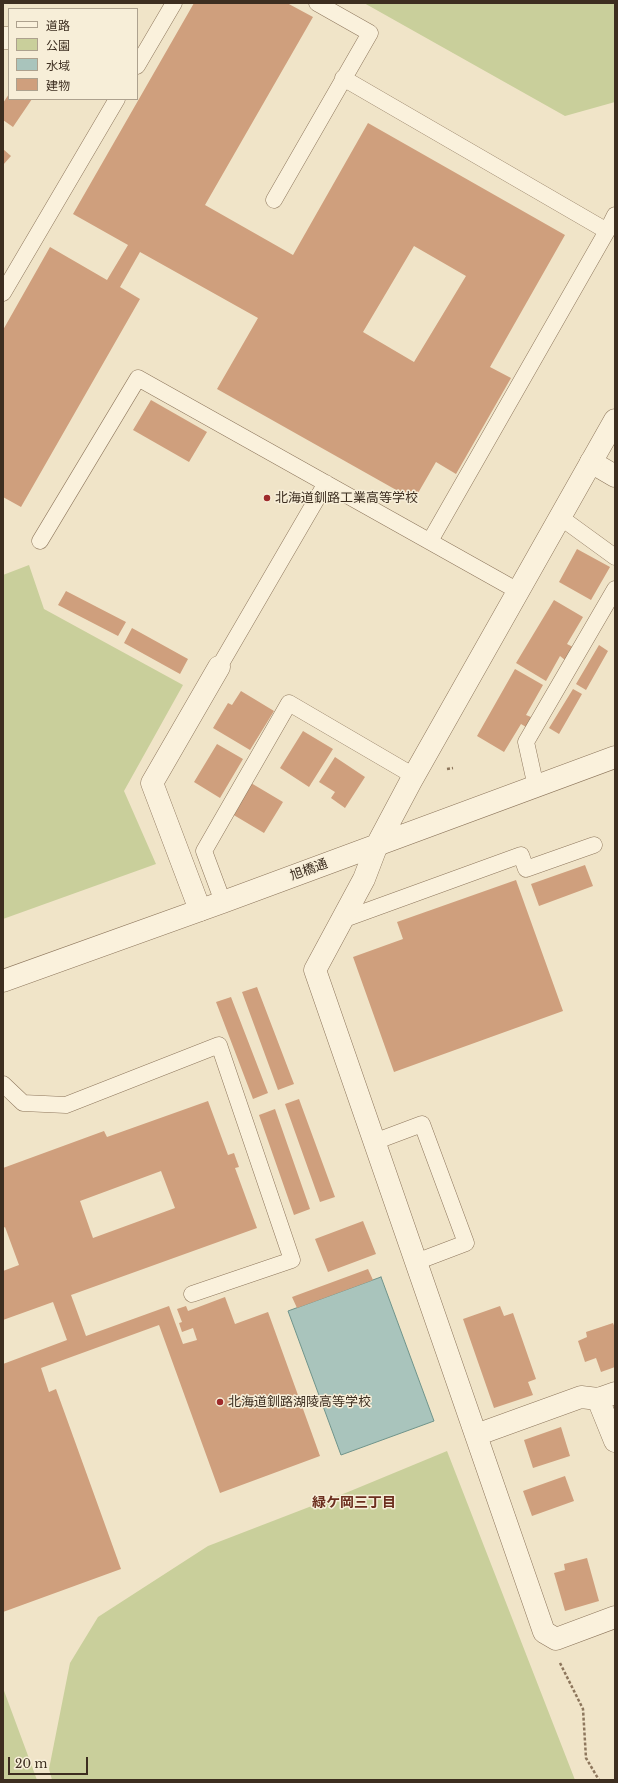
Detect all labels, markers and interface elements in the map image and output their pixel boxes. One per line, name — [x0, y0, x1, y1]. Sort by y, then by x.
legend — [8, 8, 138, 100]
text: 道路 — [46, 18, 70, 33]
text: 公園 — [46, 38, 70, 53]
text: 水域 — [46, 58, 70, 73]
text: 建物 — [46, 78, 70, 93]
place label: 北海道釧路工業高等学校 — [275, 490, 418, 506]
marker: 北海道釧路工業高等学校 — [262, 493, 272, 503]
street label: 旭橋通 — [288, 856, 330, 884]
place label: 北海道釧路湖陵高等学校 — [228, 1394, 371, 1410]
marker: 北海道釧路湖陵高等学校 — [215, 1397, 225, 1407]
district label: 緑ケ岡三丁目 — [312, 1495, 396, 1511]
scale bar — [10, 1749, 90, 1775]
text: 20 m — [15, 1756, 47, 1771]

